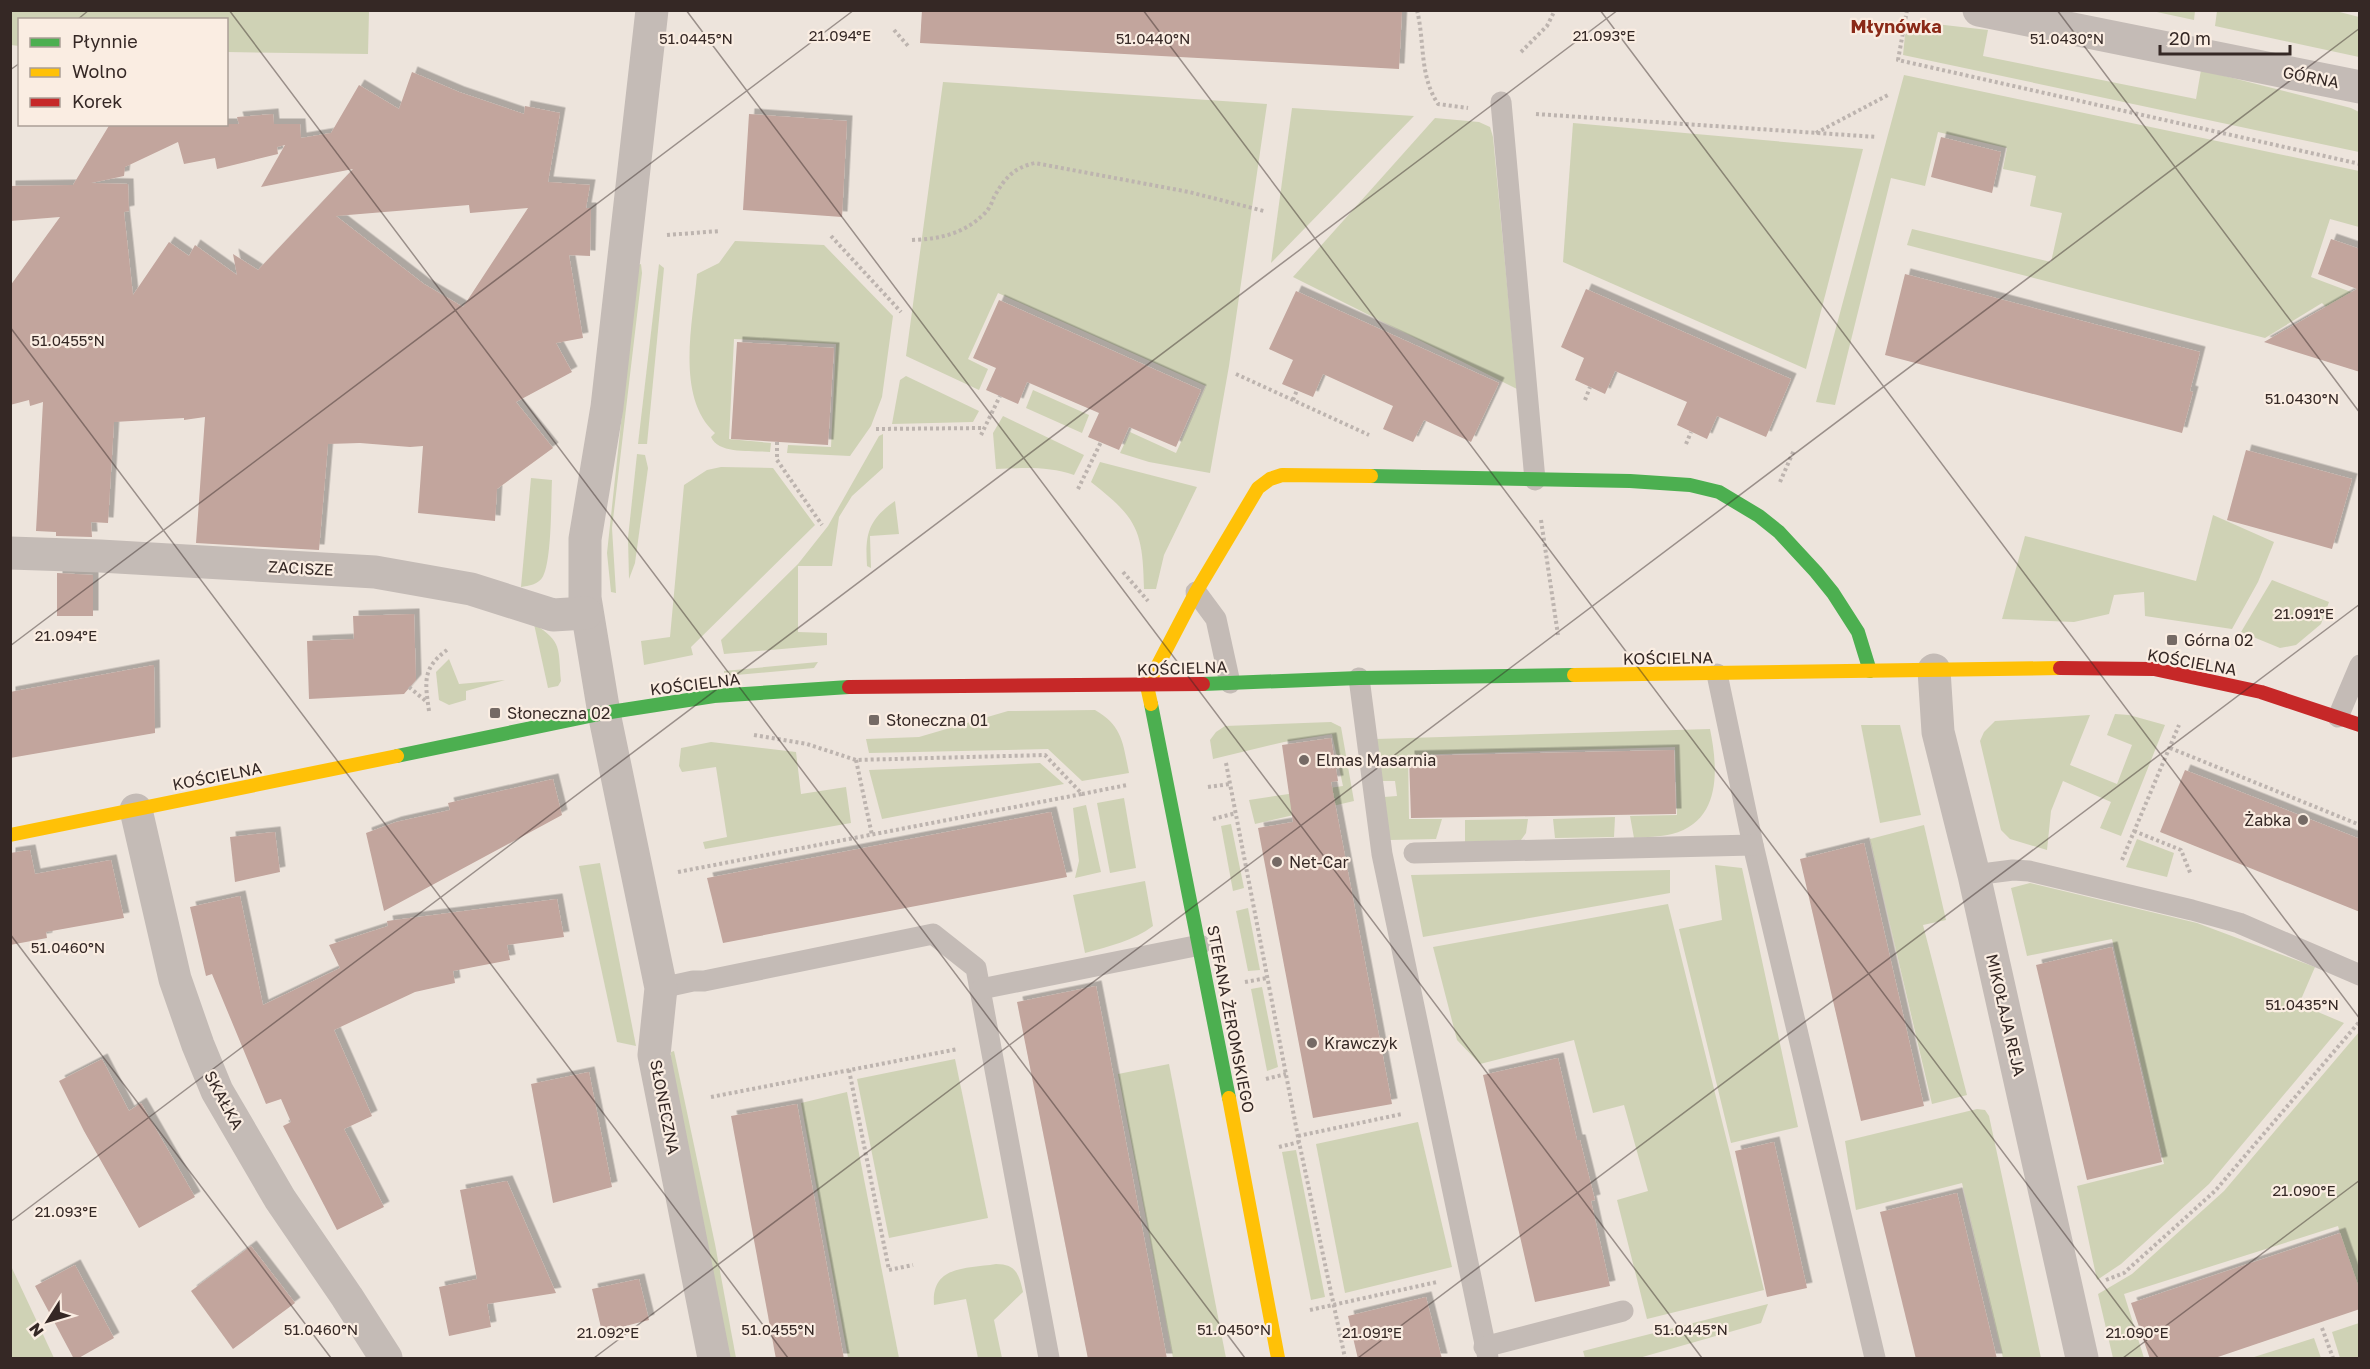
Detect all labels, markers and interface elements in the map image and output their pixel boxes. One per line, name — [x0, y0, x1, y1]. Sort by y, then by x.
district label: Młynówka — [1850, 15, 1942, 37]
legend — [18, 18, 228, 126]
scale bar — [2160, 18, 2290, 56]
text: 21.094°E — [809, 26, 871, 44]
text: 21.093°E — [1573, 26, 1635, 44]
text: 20 m — [2169, 27, 2211, 49]
text: 51.0445°N — [659, 29, 733, 47]
text: 51.0440°N — [1116, 29, 1190, 47]
text: 51.0430°N — [2030, 29, 2104, 47]
text: Płynnie — [72, 30, 138, 52]
text: Wolno — [72, 60, 127, 82]
street label: GÓRNA — [2281, 62, 2341, 92]
text: Korek — [72, 90, 122, 112]
text: 51.0455°N — [31, 331, 105, 349]
text: 51.0430°N — [2265, 389, 2339, 407]
street label: ZACISZE — [268, 556, 334, 580]
text: 21.091°E — [2274, 604, 2334, 622]
text: 21.094°E — [35, 626, 97, 644]
place label: Górna 02 — [2184, 630, 2253, 650]
marker: Górna 02 — [2165, 633, 2179, 647]
street label: KOŚCIELNA — [2146, 644, 2239, 680]
street label: KOŚCIELNA — [1623, 647, 1714, 669]
street label: KOŚCIELNA — [1136, 656, 1228, 680]
street label: KOŚCIELNA — [649, 669, 741, 699]
place label: Słoneczna 02 — [507, 703, 610, 723]
marker: Słoneczna 02 — [488, 706, 502, 720]
place label: Słoneczna 01 — [886, 710, 988, 730]
marker: Słoneczna 01 — [867, 713, 881, 727]
place label: Elmas Masarnia — [1316, 750, 1436, 770]
marker: Elmas Masarnia — [1297, 753, 1311, 767]
street label: KOŚCIELNA — [171, 758, 264, 794]
place label: Żabka — [2245, 810, 2291, 830]
marker: Żabka — [2296, 813, 2310, 827]
place label: Net-Car — [1289, 852, 1349, 872]
marker: Net-Car — [1270, 855, 1284, 869]
street label: STEFANA ŻEROMSKIEGO — [1203, 923, 1259, 1115]
text: 51.0460°N — [31, 938, 105, 956]
street label: MIKOŁAJA REJA — [1982, 952, 2030, 1078]
text: 51.0435°N — [2265, 995, 2339, 1013]
place label: Krawczyk — [1324, 1033, 1398, 1053]
marker: Krawczyk — [1305, 1036, 1319, 1050]
street label: SŁONECZNA — [646, 1058, 684, 1156]
street label: SKAŁKA — [200, 1067, 248, 1133]
text: 21.090°E — [2272, 1181, 2336, 1199]
text: 21.093°E — [35, 1202, 97, 1220]
north arrow — [18, 1291, 78, 1351]
text: N — [24, 1319, 48, 1341]
text: 51.0460°N — [284, 1320, 358, 1338]
text: 51.0455°N — [741, 1320, 815, 1338]
text: 51.0450°N — [1197, 1320, 1271, 1338]
text: 51.0445°N — [1654, 1320, 1728, 1338]
text: 21.092°E — [577, 1323, 639, 1341]
text: 21.091°E — [1342, 1323, 1402, 1341]
text: 21.090°E — [2105, 1323, 2169, 1341]

